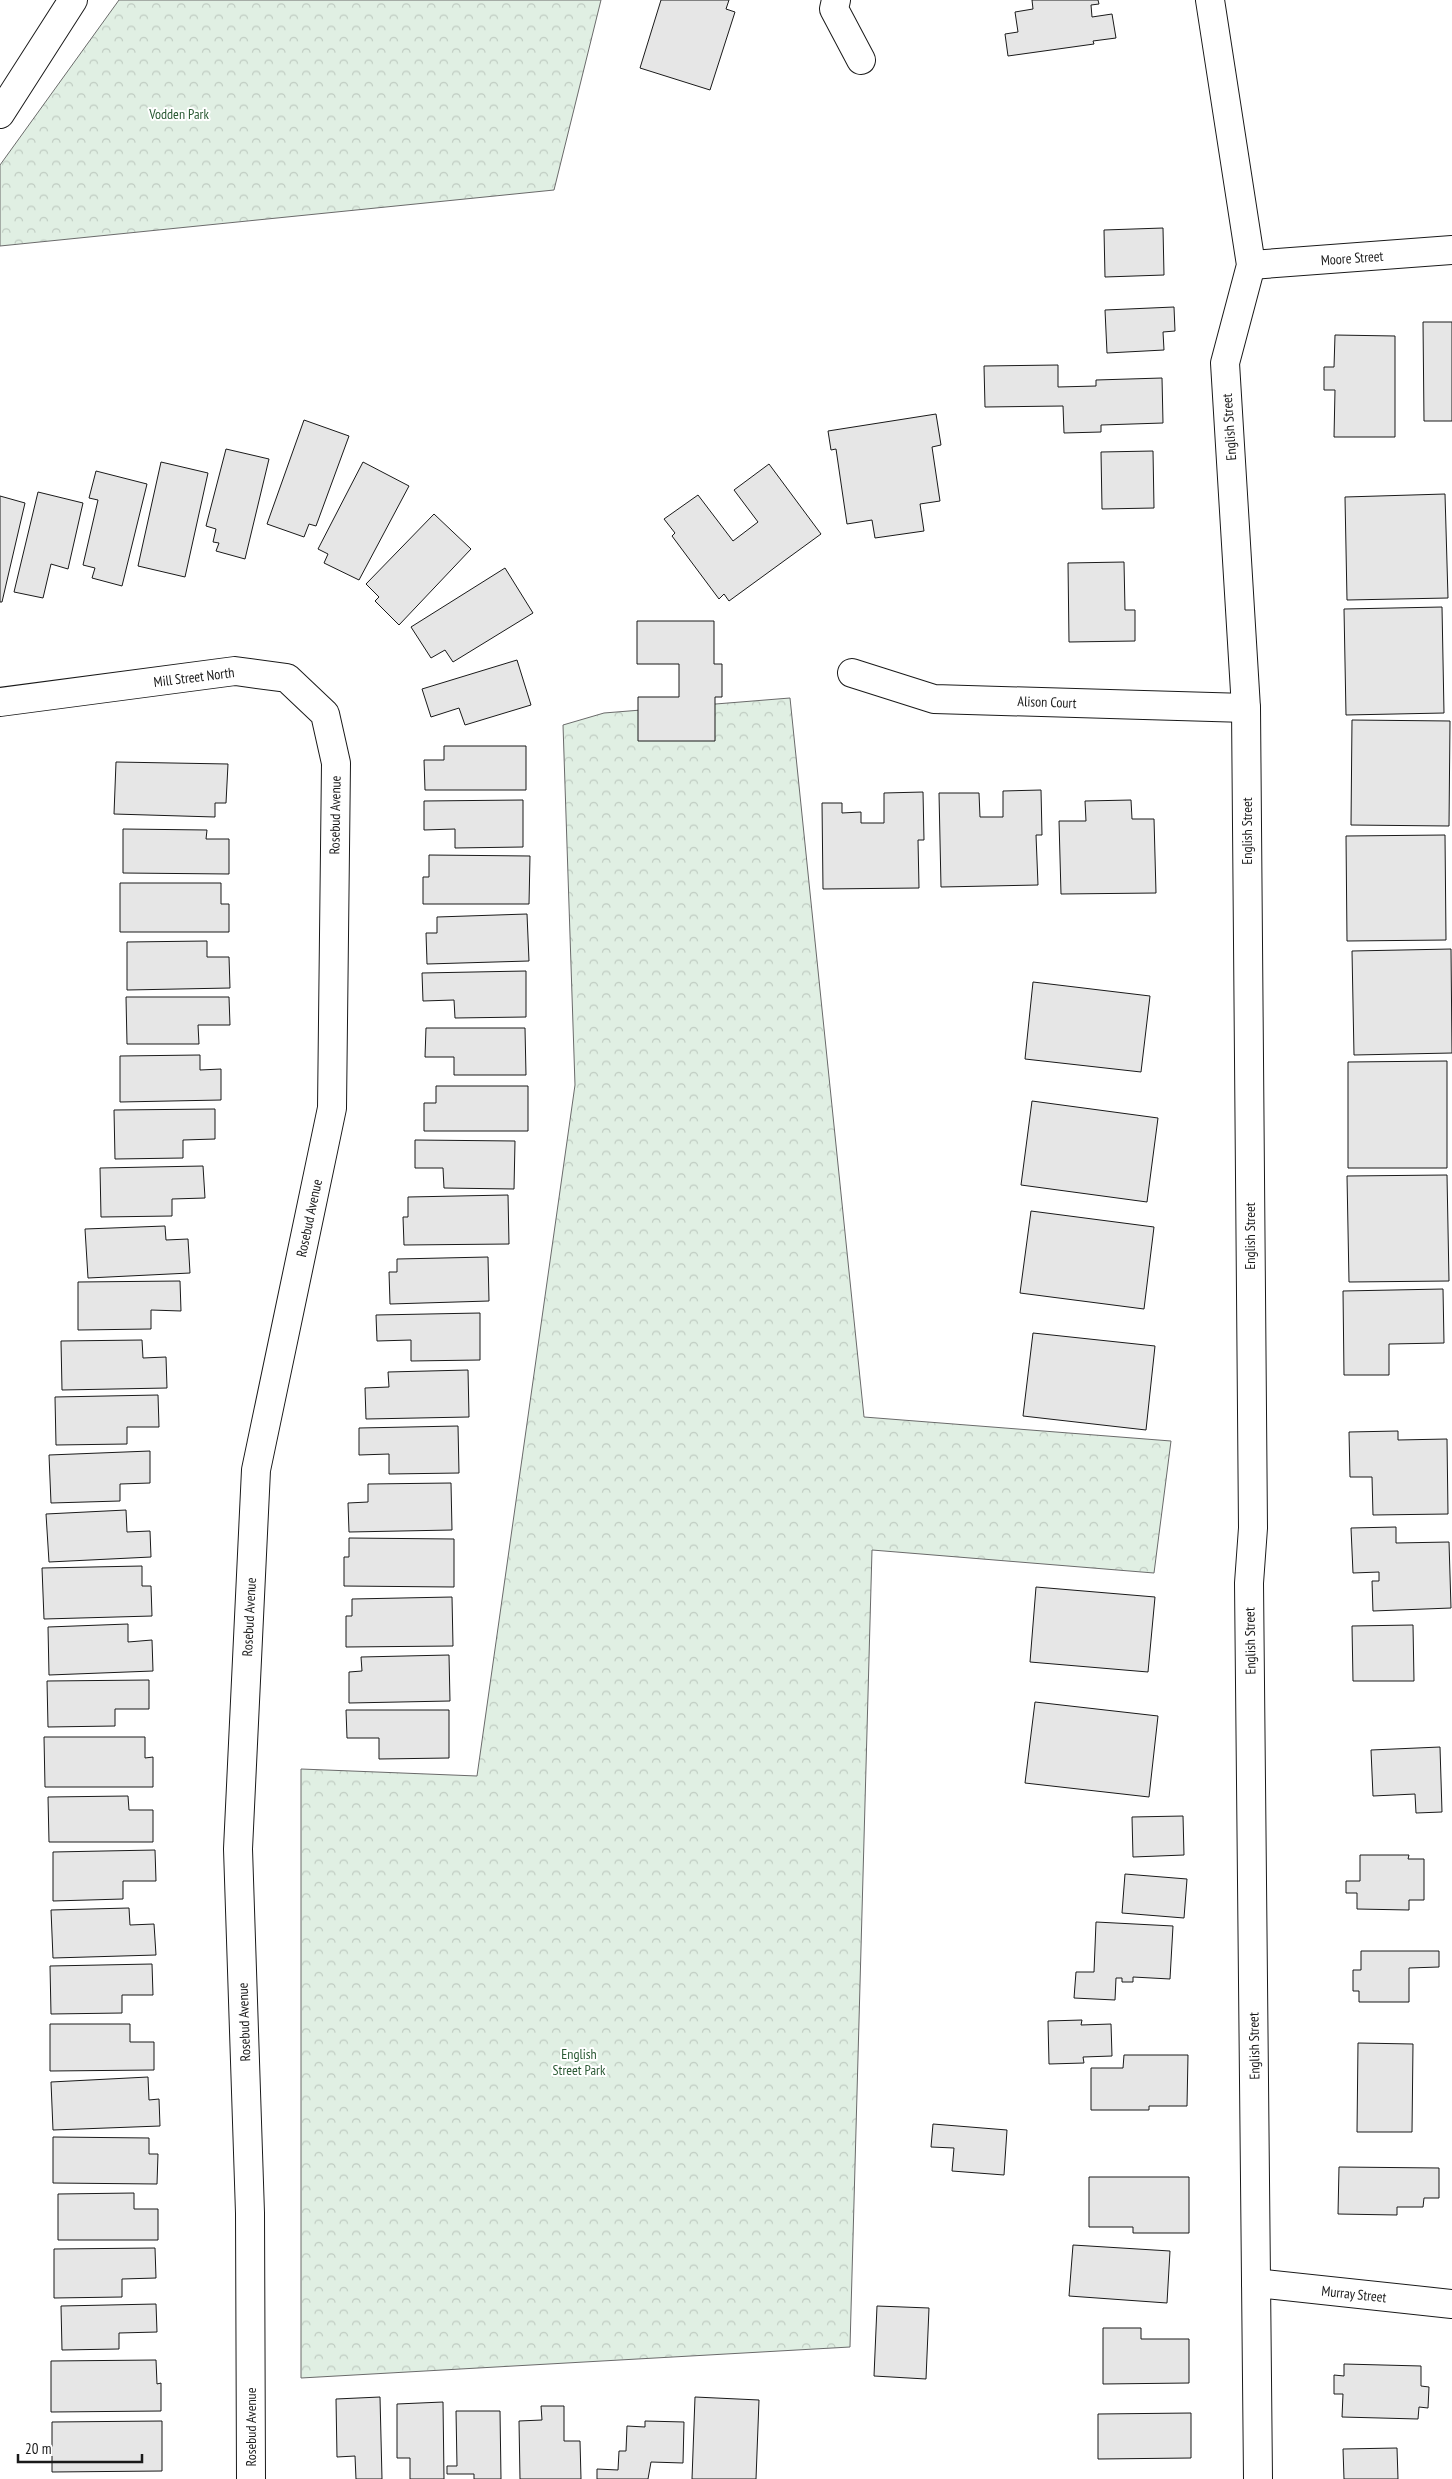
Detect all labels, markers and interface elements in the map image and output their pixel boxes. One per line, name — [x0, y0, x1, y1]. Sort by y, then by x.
park label: Vodden Park — [148, 105, 209, 123]
street label: Moore Street — [1320, 247, 1384, 269]
street label: English Street — [1218, 393, 1240, 461]
street label: Mill Street North — [153, 663, 235, 691]
street label: Alison Court — [1017, 692, 1077, 712]
street label: Rosebud Avenue — [325, 775, 345, 855]
street label: English Street — [1238, 797, 1256, 865]
street label: Rosebud Avenue — [292, 1177, 326, 1258]
street label: English Street — [1241, 1202, 1259, 1270]
street label: Rosebud Avenue — [238, 1577, 260, 1657]
street label: English Street — [1240, 1607, 1260, 1675]
street label: Rosebud Avenue — [234, 1982, 254, 2062]
street label: English Street — [1244, 2012, 1264, 2080]
park label: English Street Park — [553, 2045, 606, 2079]
street label: Murray Street — [1321, 2282, 1387, 2306]
street label: Rosebud Avenue — [242, 2387, 260, 2466]
scale bar — [18, 2432, 141, 2464]
text: 20 m — [25, 2439, 51, 2458]

